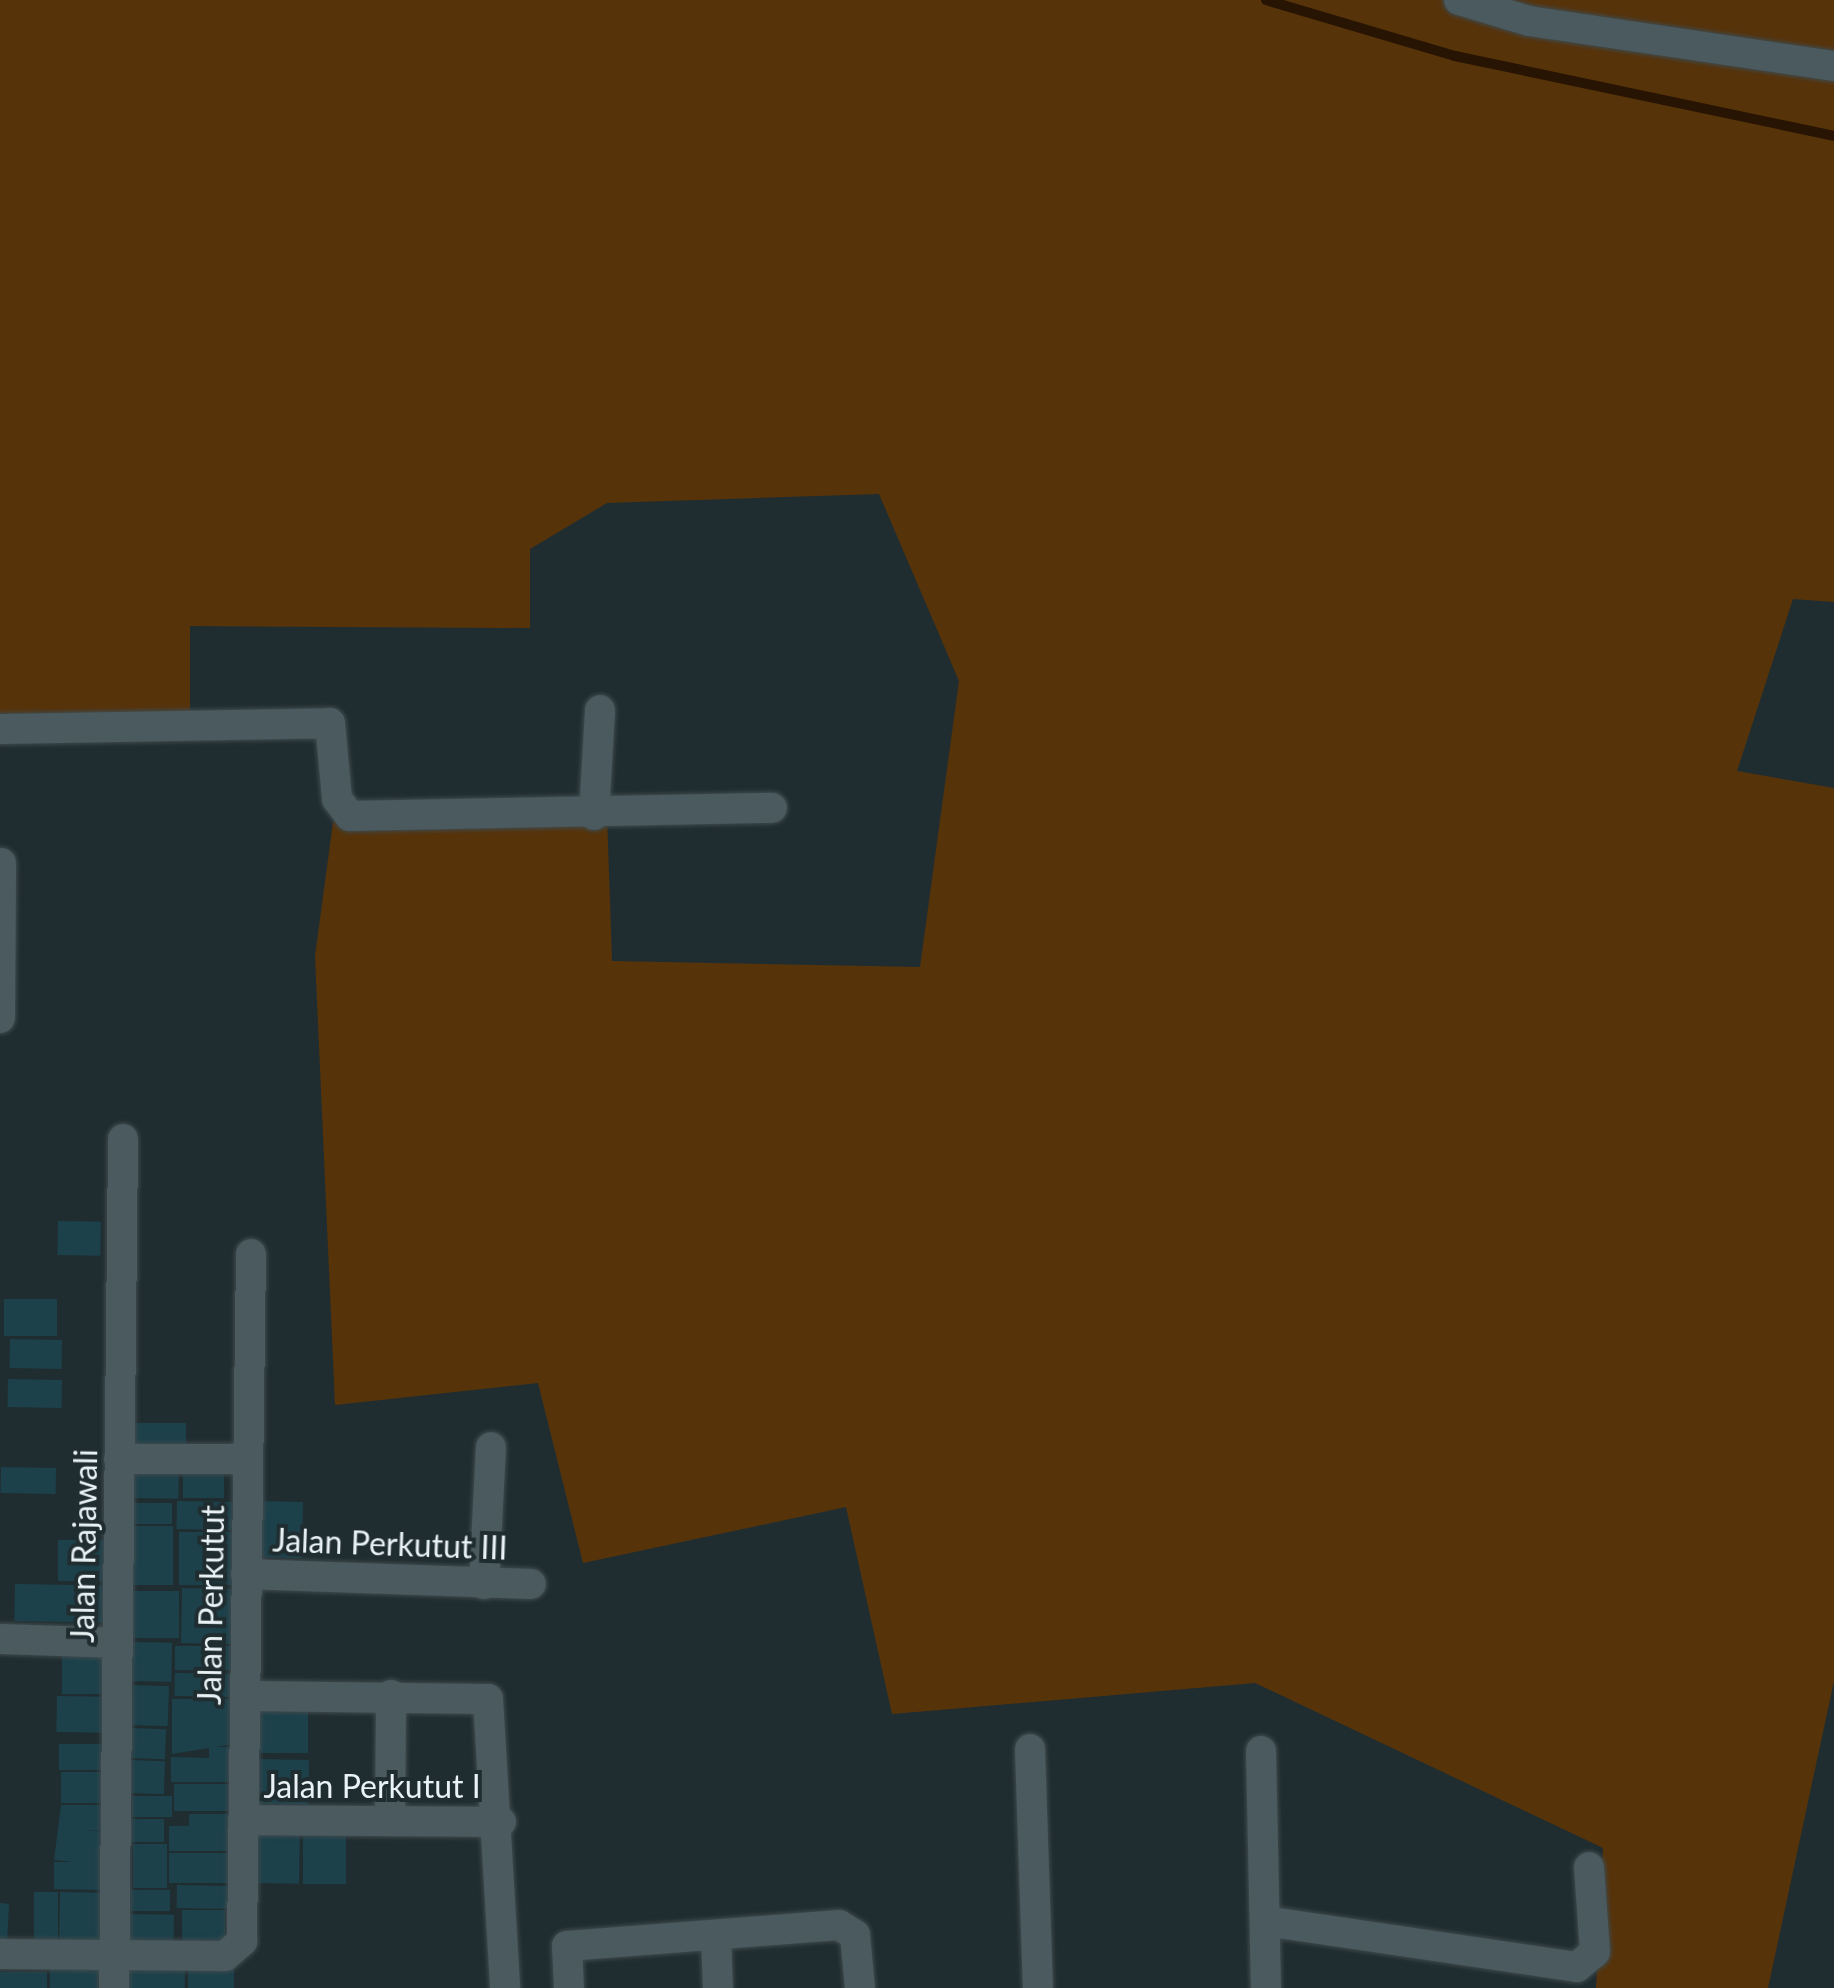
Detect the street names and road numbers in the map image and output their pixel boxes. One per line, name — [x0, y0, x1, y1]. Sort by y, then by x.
street label: Jalan Rajawali — [63, 1449, 105, 1643]
street label: Jalan Perkutut — [190, 1505, 232, 1705]
street label: Jalan Perkutut III — [272, 1521, 508, 1567]
street label: Jalan Perkutut I — [263, 1767, 481, 1805]

